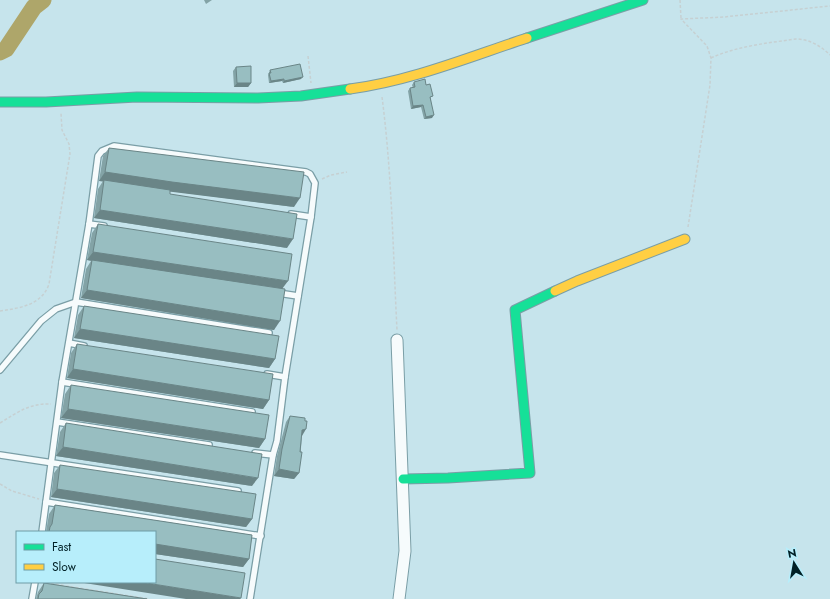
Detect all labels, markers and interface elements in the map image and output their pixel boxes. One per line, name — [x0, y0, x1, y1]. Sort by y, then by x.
legend — [16, 531, 156, 583]
text: Fast — [52, 538, 71, 556]
north arrow — [774, 543, 814, 583]
text: N — [786, 544, 798, 562]
text: Slow — [52, 558, 77, 576]

